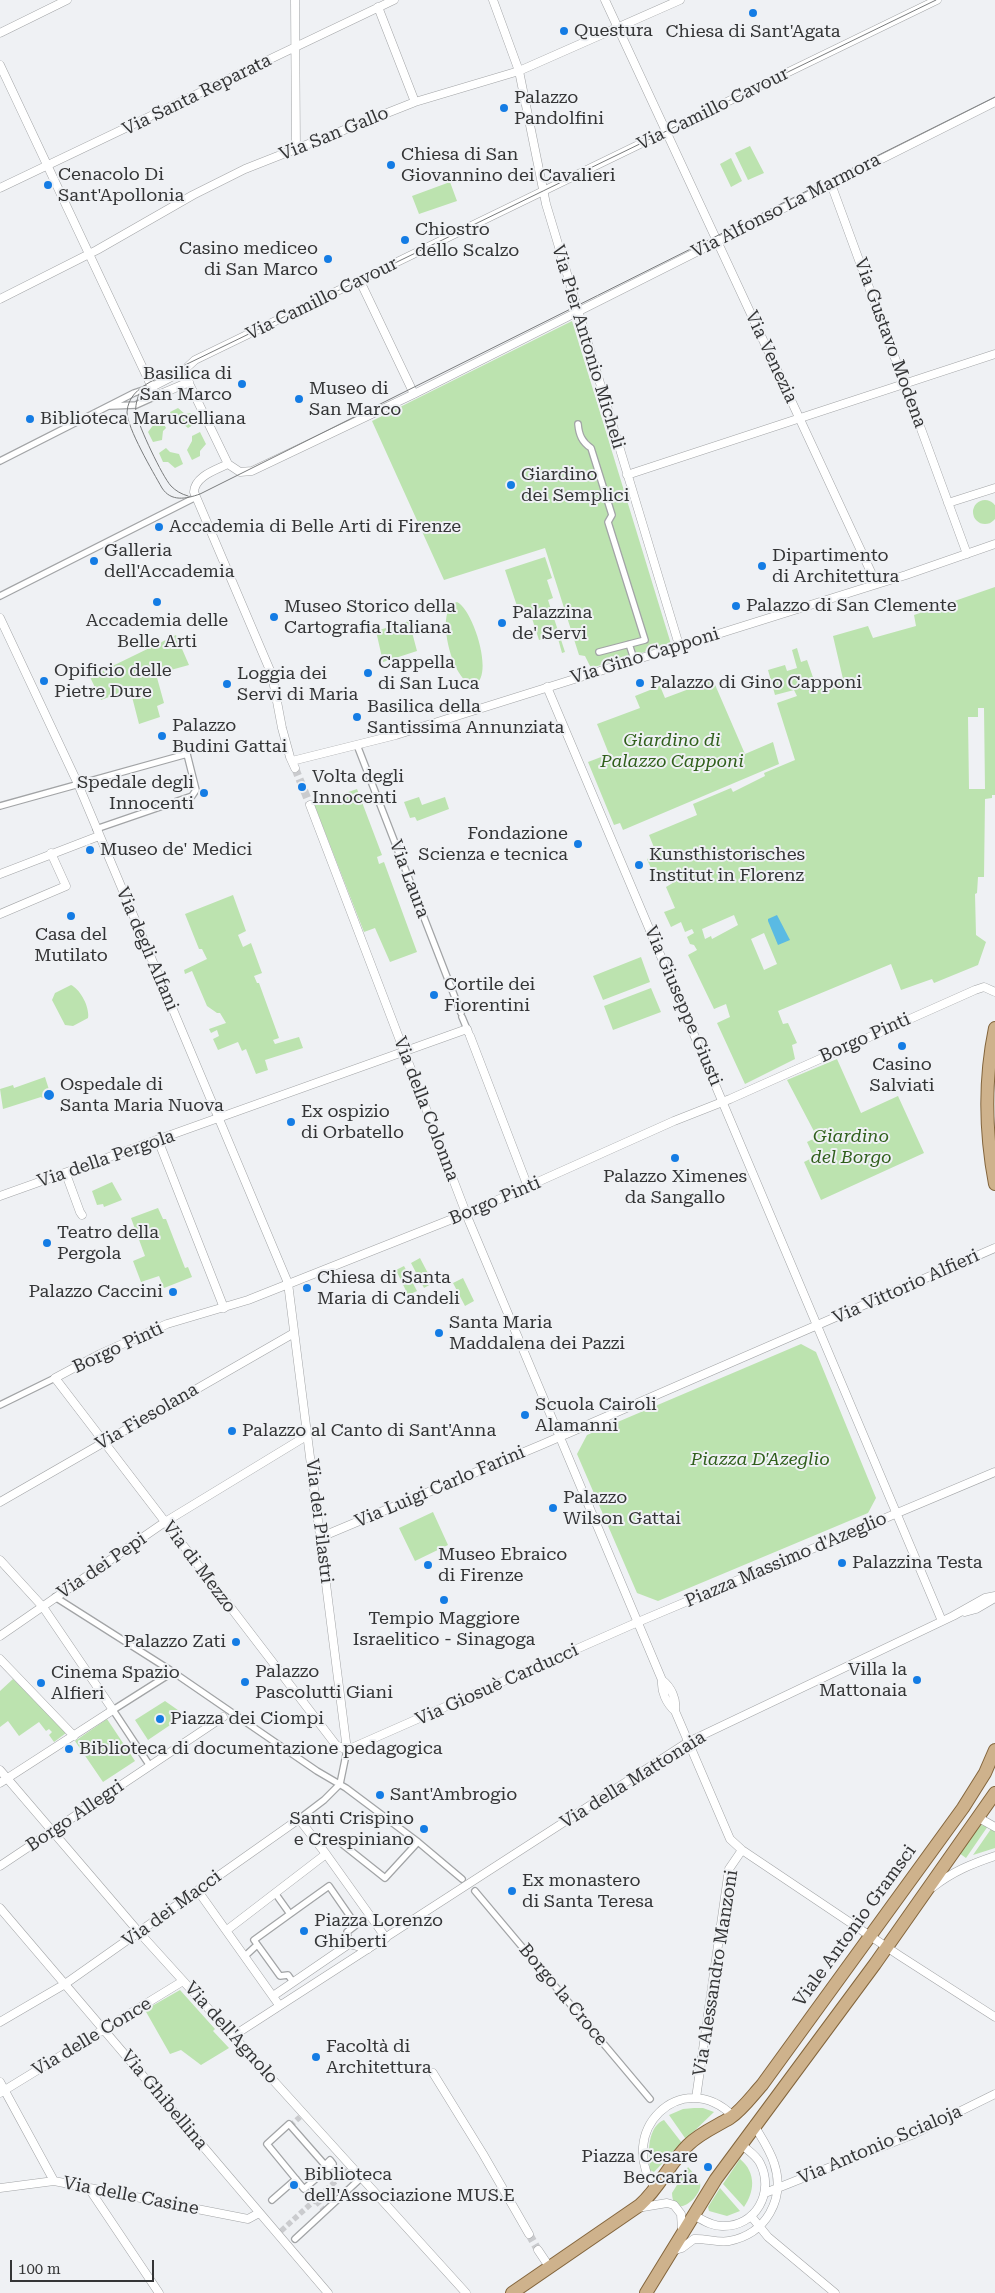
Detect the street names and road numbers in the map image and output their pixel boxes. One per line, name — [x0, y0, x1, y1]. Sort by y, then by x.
street label: Via Santa Reparata — [119, 50, 275, 140]
street label: Via Camillo Cavour — [634, 63, 792, 155]
street label: Via San Gallo — [276, 102, 392, 166]
street label: Via Alfonso La Marmora — [688, 149, 884, 263]
street label: Via Pier Antonio Micheli — [547, 242, 629, 452]
street label: Via Camillo Cavour — [243, 253, 401, 345]
street label: Via Gustavo Modena — [849, 255, 931, 431]
street label: Via Venezia — [740, 307, 802, 407]
street label: Via Gino Capponi — [568, 623, 722, 689]
street label: Via Laura — [384, 837, 434, 921]
street label: Via degli Alfani — [111, 884, 183, 1014]
street label: Via Giuseppe Giusti — [640, 923, 726, 1089]
street label: Borgo Pinti — [816, 1008, 914, 1068]
street label: Via della Colonna — [389, 1034, 463, 1184]
street label: Via della Pergola — [35, 1125, 177, 1193]
street label: Borgo Pinti — [446, 1172, 544, 1230]
street label: Via Vittorio Alfieri — [830, 1245, 982, 1329]
street label: Borgo Pinti — [69, 1318, 167, 1378]
street label: Via Fiesolana — [92, 1379, 202, 1455]
street label: Via Luigi Carlo Farini — [352, 1441, 528, 1533]
street label: Via dei Pilastri — [301, 1457, 337, 1585]
street label: Piazza Massimo d'Azeglio — [682, 1508, 890, 1612]
street label: Via di Mezzo — [157, 1517, 241, 1617]
street label: Via dei Pepi — [53, 1528, 151, 1604]
street label: Via Giosuè Carducci — [412, 1639, 582, 1731]
street label: Via della Mattonaia — [556, 1727, 710, 1833]
street label: Borgo Allegri — [22, 1776, 128, 1856]
street label: Viale Antonio Gramsci — [789, 1841, 921, 2011]
street label: Via dei Macci — [118, 1866, 226, 1952]
street label: Via Alessandro Manzoni — [689, 1868, 743, 2078]
street label: Borgo la Croce — [514, 1940, 612, 2050]
street label: Via dell'Agnolo — [180, 1978, 282, 2088]
street label: Via delle Conce — [29, 1993, 155, 2081]
street label: Via Ghibellina — [116, 2046, 212, 2154]
street label: Via Antonio Scialoja — [795, 2101, 965, 2189]
street label: Via delle Casine — [61, 2172, 201, 2220]

